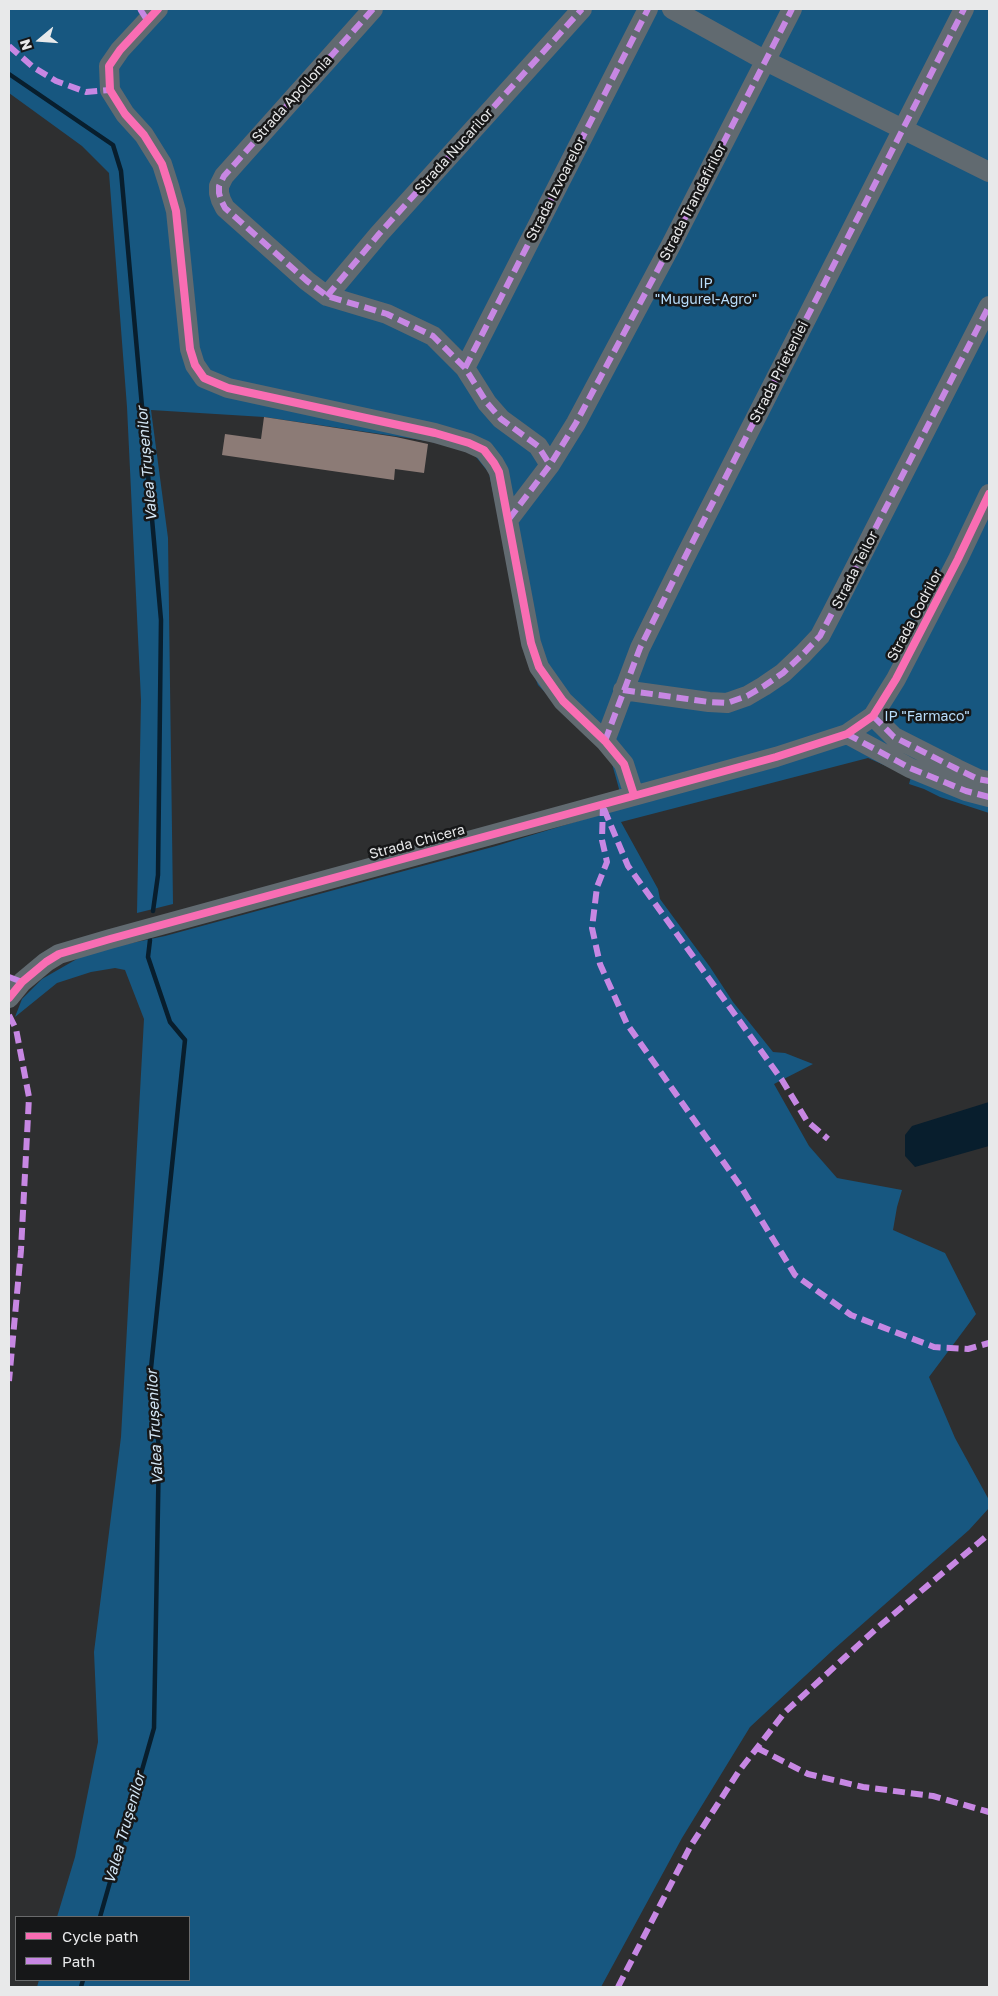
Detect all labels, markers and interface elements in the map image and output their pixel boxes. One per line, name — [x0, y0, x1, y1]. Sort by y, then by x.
north arrow — [15, 15, 65, 65]
text: N — [16, 37, 35, 52]
street label: Strada Apollonia — [248, 52, 336, 146]
street label: Strada Nucarilor — [411, 105, 497, 197]
street label: Strada Izvoarelor — [522, 134, 590, 244]
street label: Strada Trandafirilor — [656, 140, 730, 264]
park label: IP "Mugurel-Agro" — [655, 276, 757, 308]
street label: Strada Prieteniei — [746, 318, 812, 426]
water label: Valea Trușenilor — [133, 406, 161, 522]
street label: Strada Teilor — [828, 528, 882, 612]
street label: Strada Codrilor — [884, 566, 946, 664]
park label: IP "Farmaco" — [884, 709, 970, 725]
street label: Strada Chicera — [367, 821, 467, 863]
water label: Valea Trușenilor — [143, 1369, 167, 1485]
water label: Valea Trușenilor — [100, 1770, 150, 1886]
legend — [15, 1916, 190, 1981]
text: Cycle path — [62, 1927, 138, 1945]
text: Path — [62, 1952, 95, 1970]

